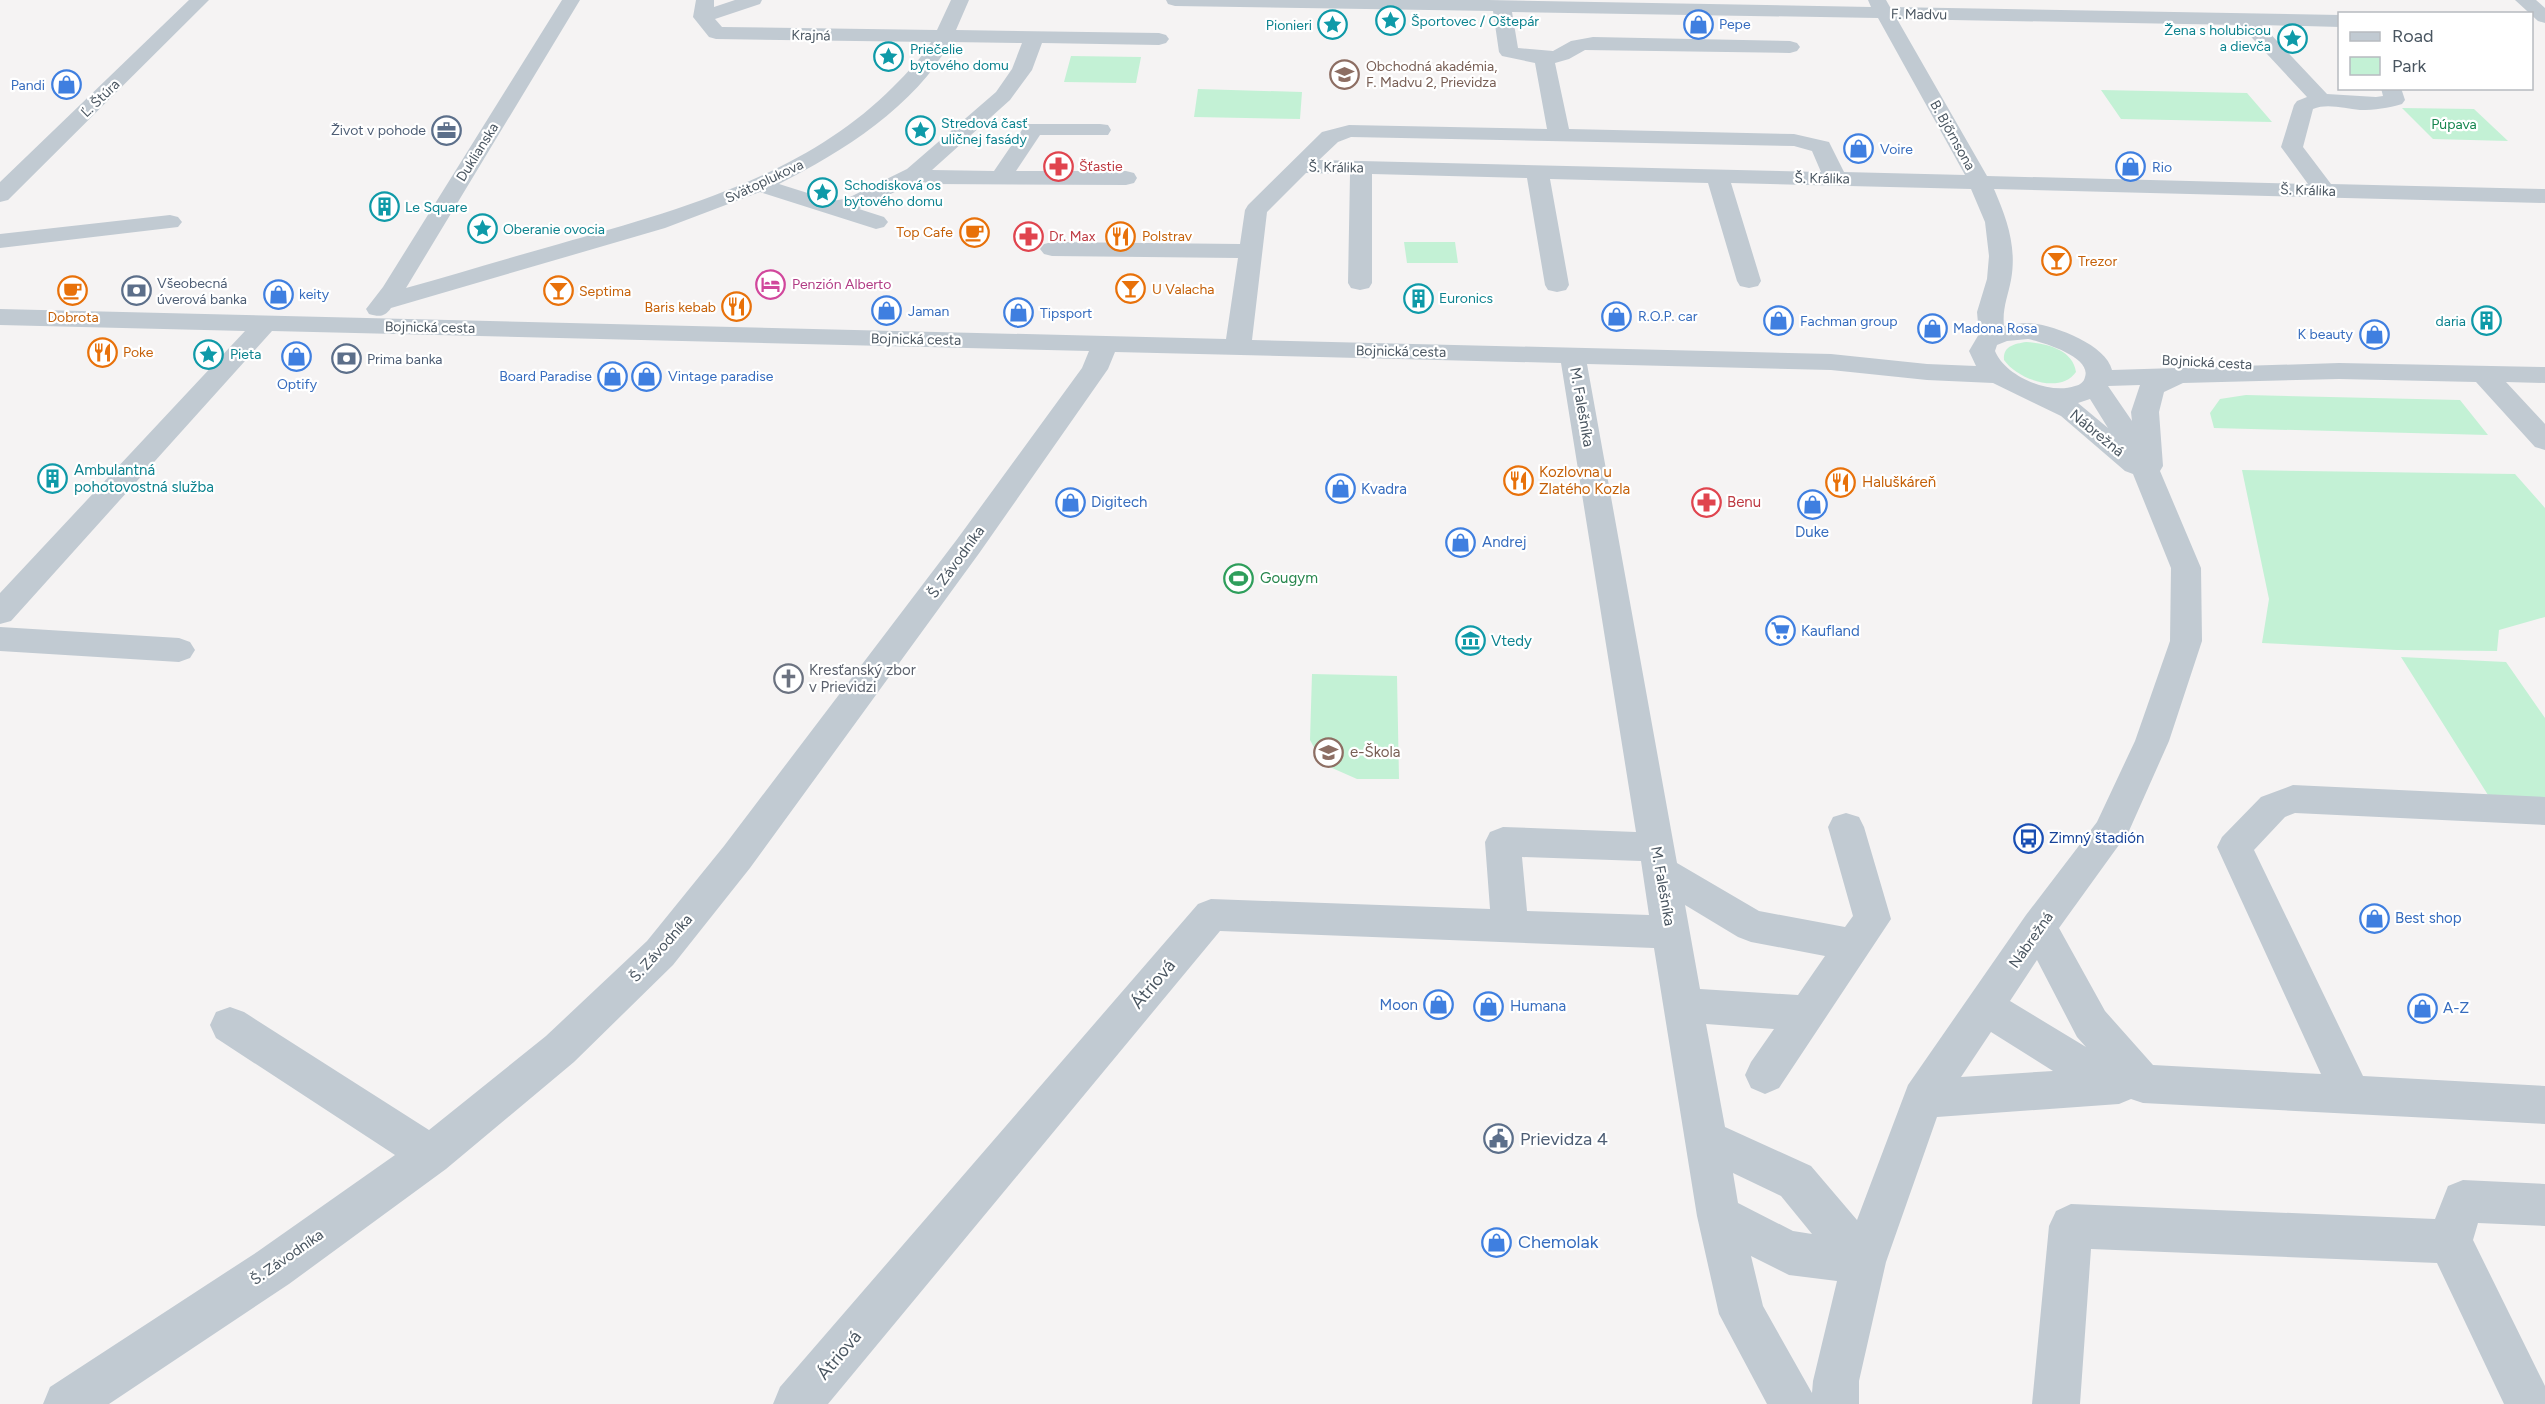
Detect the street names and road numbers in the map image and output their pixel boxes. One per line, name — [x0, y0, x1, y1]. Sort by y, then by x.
street label: F. Madvu — [1891, 6, 1947, 23]
street label: Krajná — [791, 27, 831, 44]
street label: Ľ. Štúra — [77, 76, 123, 121]
street label: B. Bjőrnsona — [1926, 97, 1979, 173]
street label: Duklianska — [453, 120, 502, 185]
street label: Svätoplukova — [722, 156, 806, 207]
street label: Š. Králika — [1308, 159, 1364, 176]
street label: Š. Králika — [1794, 170, 1850, 187]
street label: Š. Králika — [2280, 181, 2336, 200]
street label: Bojnická cesta — [385, 318, 475, 337]
street label: Bojnická cesta — [871, 330, 961, 349]
street label: Bojnická cesta — [1356, 342, 1446, 361]
street label: Bojnická cesta — [2161, 352, 2253, 373]
street label: M. Falešníka — [1566, 366, 1598, 448]
street label: Nábrežná — [2066, 406, 2128, 460]
street label: Š. Závodníka — [924, 522, 988, 602]
street label: M. Falešníka — [1647, 845, 1679, 927]
street label: Nábrežná — [2005, 908, 2057, 972]
street label: Š. Závodníka — [626, 910, 696, 986]
street label: Átriová — [1126, 955, 1180, 1013]
street label: Š. Závodníka — [247, 1225, 327, 1289]
street label: Átriová — [812, 1326, 866, 1384]

